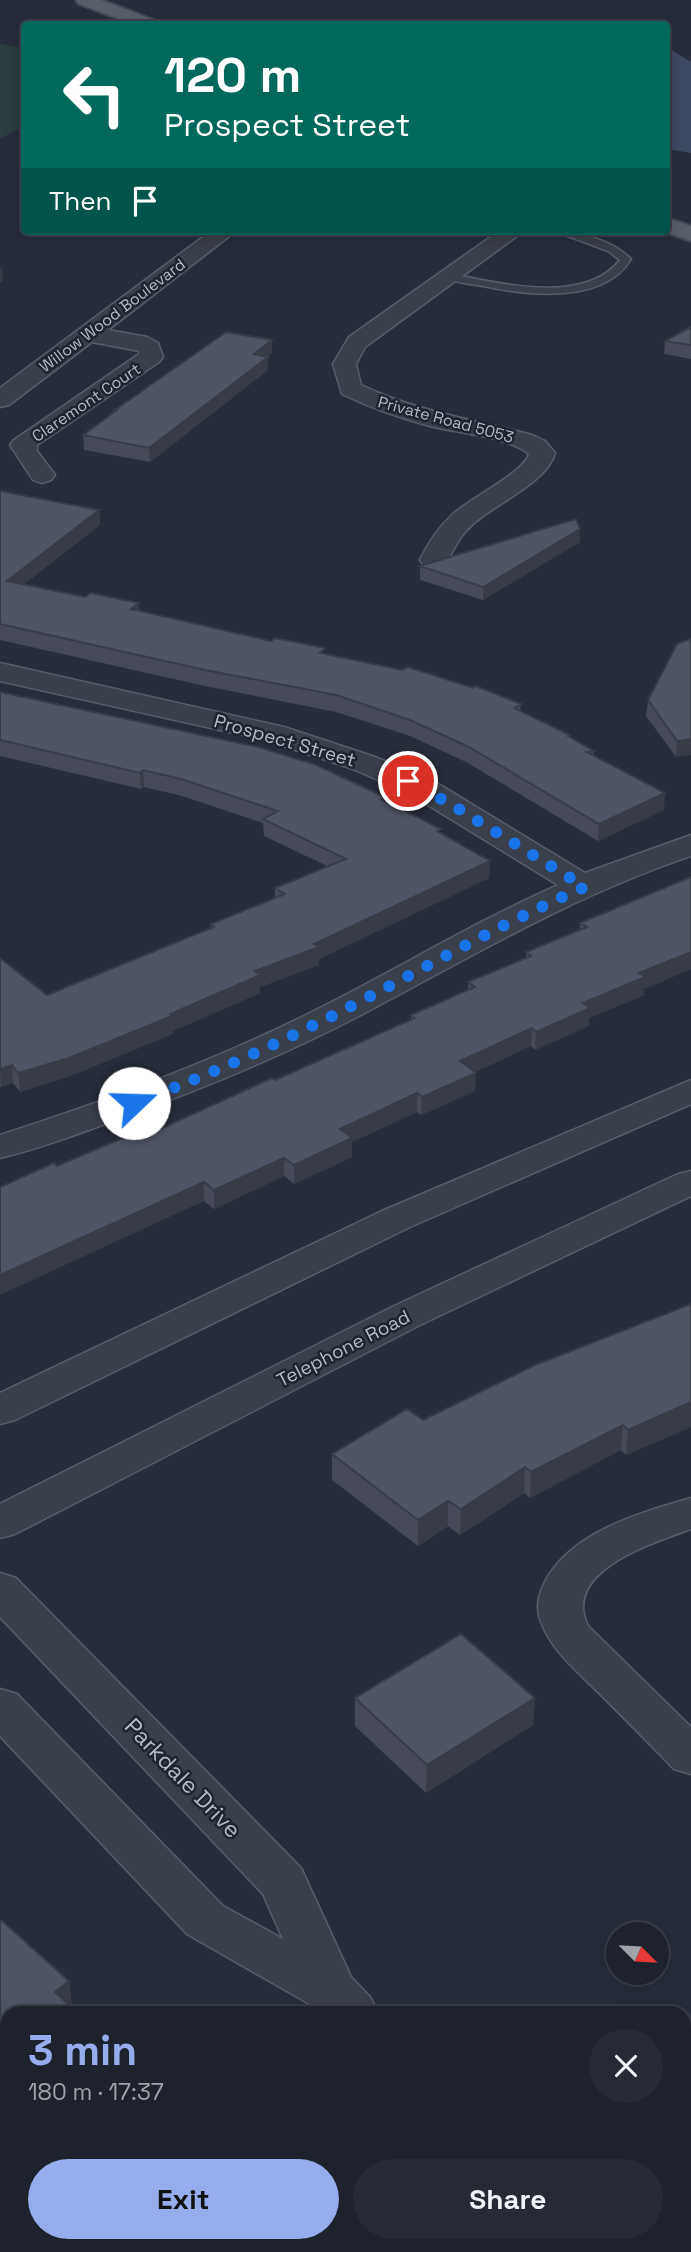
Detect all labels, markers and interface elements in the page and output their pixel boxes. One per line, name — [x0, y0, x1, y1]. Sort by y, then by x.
text: 120 m — [164, 44, 301, 106]
icon: left — [49, 49, 140, 140]
text: Prospect Street — [164, 105, 410, 145]
icon: arrive — [126, 182, 164, 220]
text: Then — [49, 184, 112, 218]
street label: Willow Wood Boulevard — [35, 254, 189, 377]
street label: Claremont Court — [28, 358, 145, 447]
street label: Private Road 5053 — [376, 391, 516, 448]
street label: Prospect Street — [211, 708, 359, 773]
pin — [378, 751, 438, 811]
icon: arrive — [389, 762, 427, 800]
position arrow — [97, 1066, 171, 1140]
street label: Telephone Road — [272, 1304, 414, 1393]
street label: Parkdale Drive — [118, 1712, 248, 1844]
north arrow — [606, 1922, 668, 1984]
map controls — [606, 1922, 669, 1985]
text: 3 min — [28, 2024, 137, 2077]
button: close — [589, 2029, 663, 2103]
text: 180 m · 17:37 — [28, 2077, 164, 2107]
button: Exit — [28, 2159, 339, 2239]
button: Share — [353, 2159, 663, 2239]

